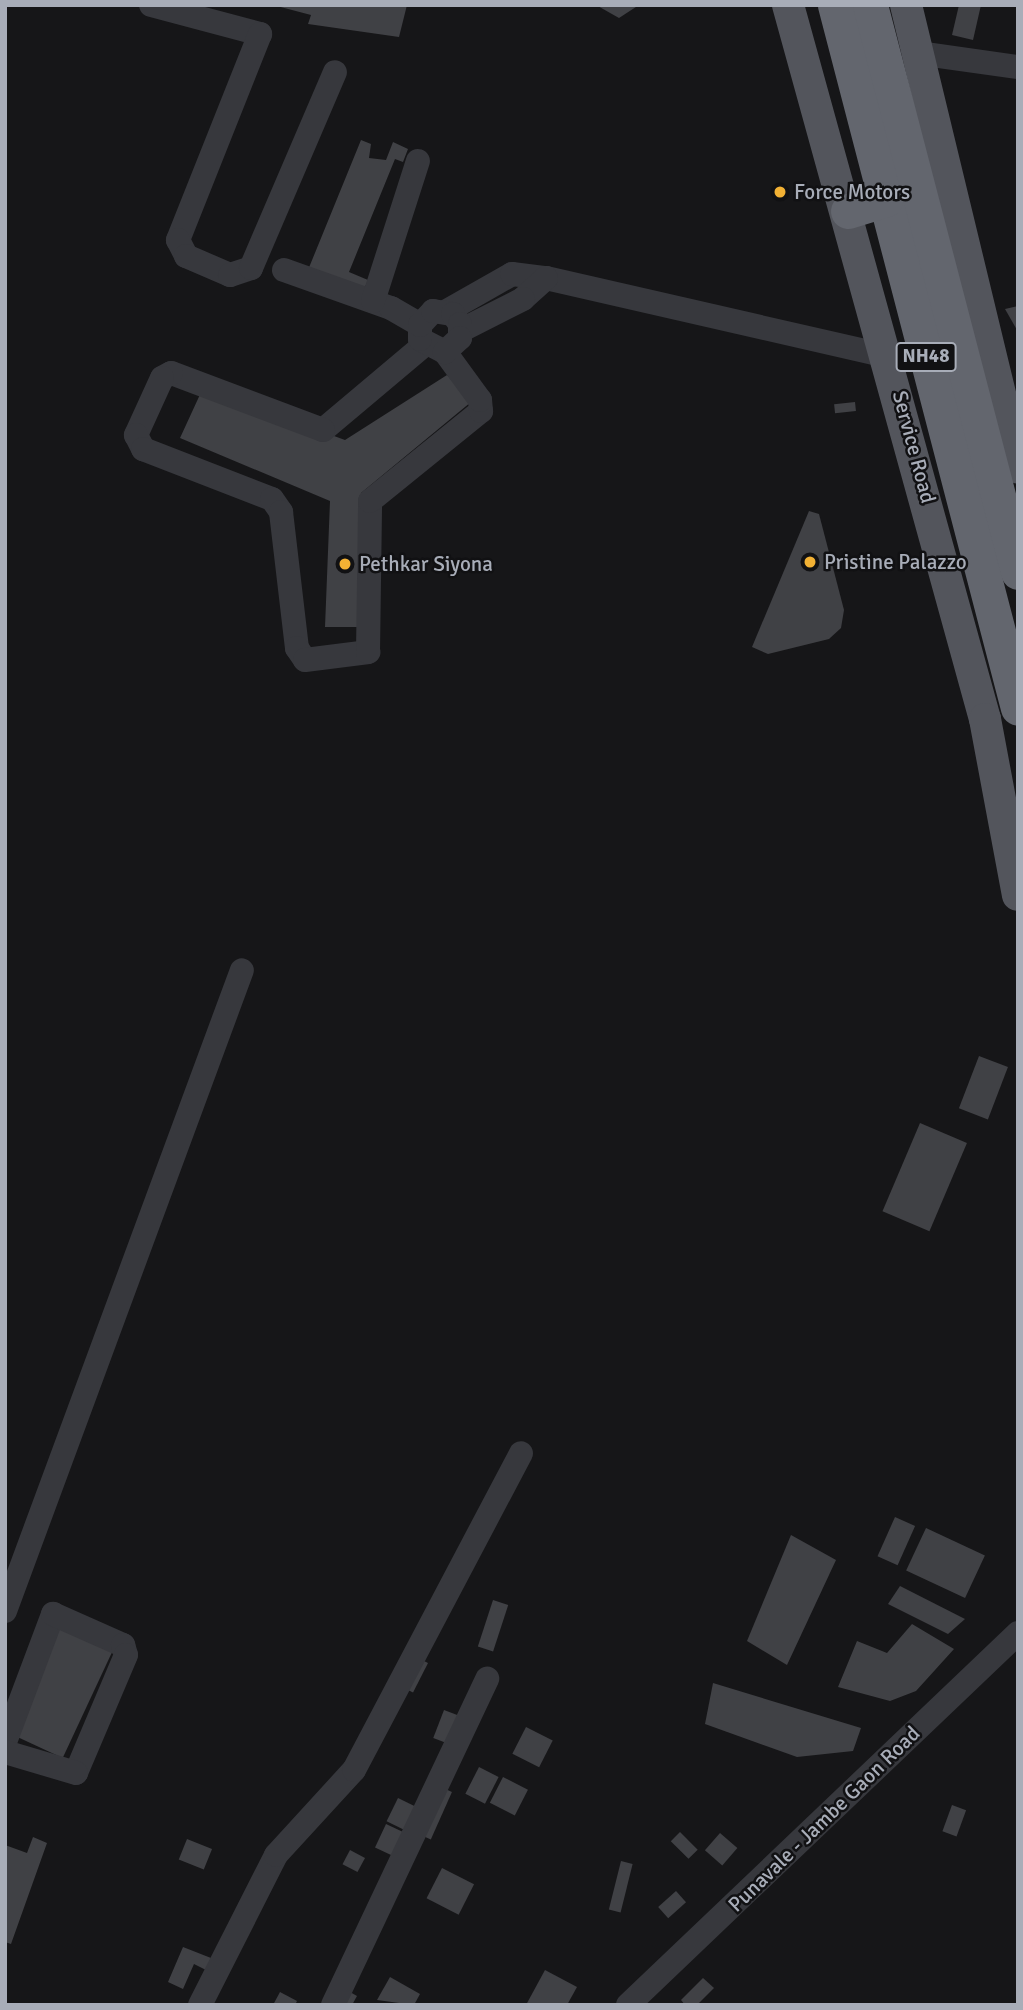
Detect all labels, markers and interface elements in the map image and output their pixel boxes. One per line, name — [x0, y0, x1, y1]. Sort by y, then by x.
place label: Force Motors — [794, 179, 910, 205]
marker: Force Motors — [772, 184, 788, 200]
road number: NH48 — [894, 342, 958, 372]
street label: Service Road — [887, 388, 941, 506]
place label: Pristine Palazzo — [824, 549, 967, 575]
place label: Pethkar Siyona — [359, 551, 493, 577]
marker: Pristine Palazzo — [802, 554, 818, 570]
marker: Pethkar Siyona — [337, 556, 353, 572]
street label: Punavale - Jambe Gaon Road — [723, 1721, 925, 1917]

